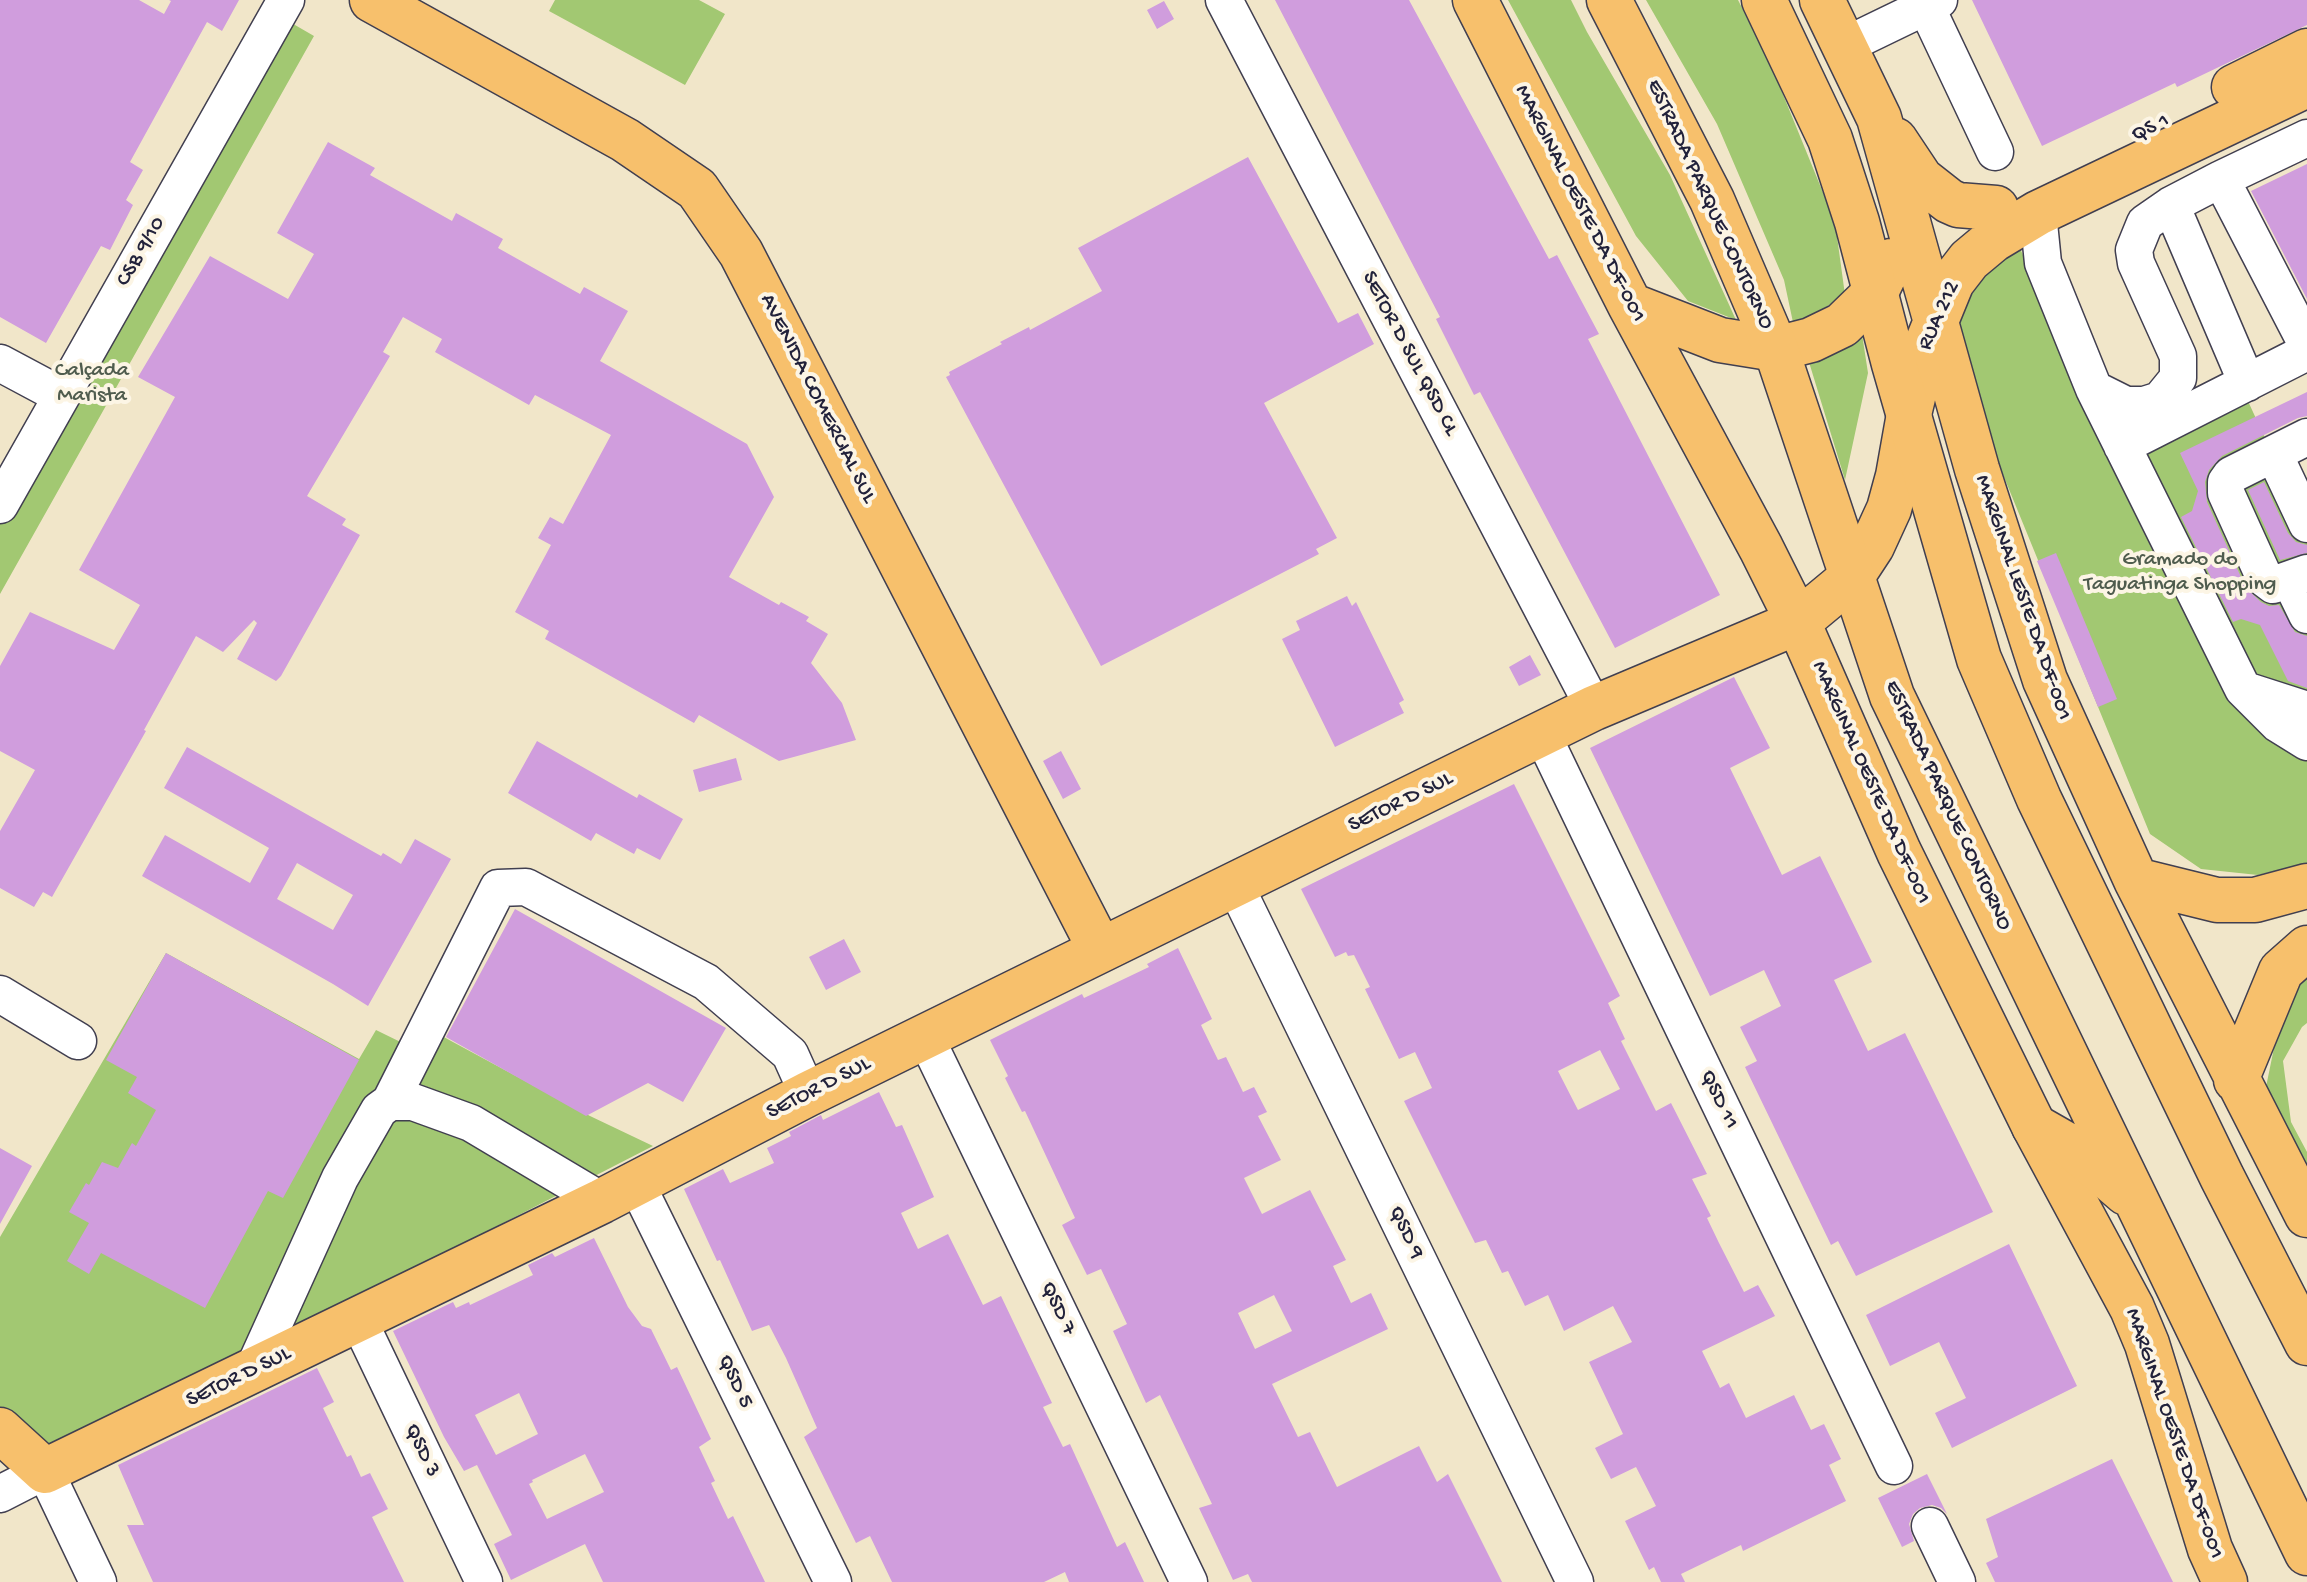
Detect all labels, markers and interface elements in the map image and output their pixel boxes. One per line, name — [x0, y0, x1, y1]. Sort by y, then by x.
street label: ESTRADA PARQUE CONTORNO — [1639, 76, 1779, 334]
street label: MARGINAL OESTE DA DF-001 — [1508, 81, 1650, 327]
street label: QS 1 — [2128, 108, 2174, 150]
street label: CSB 9/10 — [112, 212, 172, 292]
street label: SETOR D SUL QSD CL — [1354, 267, 1464, 441]
street label: RUA 212 — [1913, 277, 1967, 355]
street label: AVENIDA COMERCIAL SUL — [753, 290, 881, 508]
park label: Calçada Marista — [55, 359, 129, 410]
street label: MARGINAL LESTE DA DF-001 — [1968, 472, 2076, 724]
park label: Gramado do Taguatinga Shopping — [2084, 548, 2276, 600]
street label: MARGINAL OESTE DA DF-001 — [1804, 658, 1936, 908]
street label: ESTRADA PARQUE CONTORNO — [1877, 677, 2017, 935]
street label: SETOR D SUL — [1344, 766, 1458, 840]
street label: SETOR D SUL — [763, 1052, 875, 1126]
street label: QSD 11 — [1692, 1066, 1744, 1134]
street label: QSD 9 — [1381, 1202, 1429, 1264]
street label: QSD 7 — [1033, 1278, 1081, 1340]
street label: MARGINAL OESTE DA DF-001 — [2118, 1305, 2228, 1563]
street label: SETOR D SUL — [182, 1341, 296, 1415]
street label: QSD 5 — [710, 1351, 758, 1413]
street label: QSD 3 — [397, 1420, 445, 1482]

